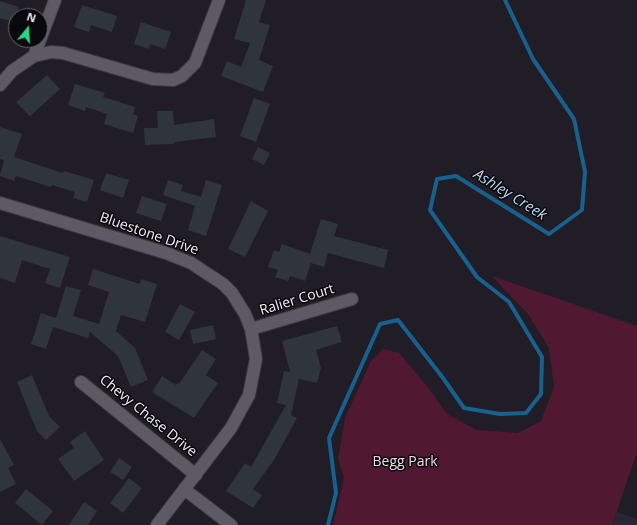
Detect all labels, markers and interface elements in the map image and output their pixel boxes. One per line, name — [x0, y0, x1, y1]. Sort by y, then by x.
north arrow — [8, 8, 48, 48]
text: N — [25, 9, 38, 26]
water label: Ashley Creek — [470, 165, 550, 225]
street label: Bluestone Drive — [97, 209, 201, 259]
street label: Ralier Court — [258, 281, 336, 319]
street label: Chevy Chase Drive — [96, 372, 200, 460]
park label: Begg Park — [372, 454, 438, 470]

